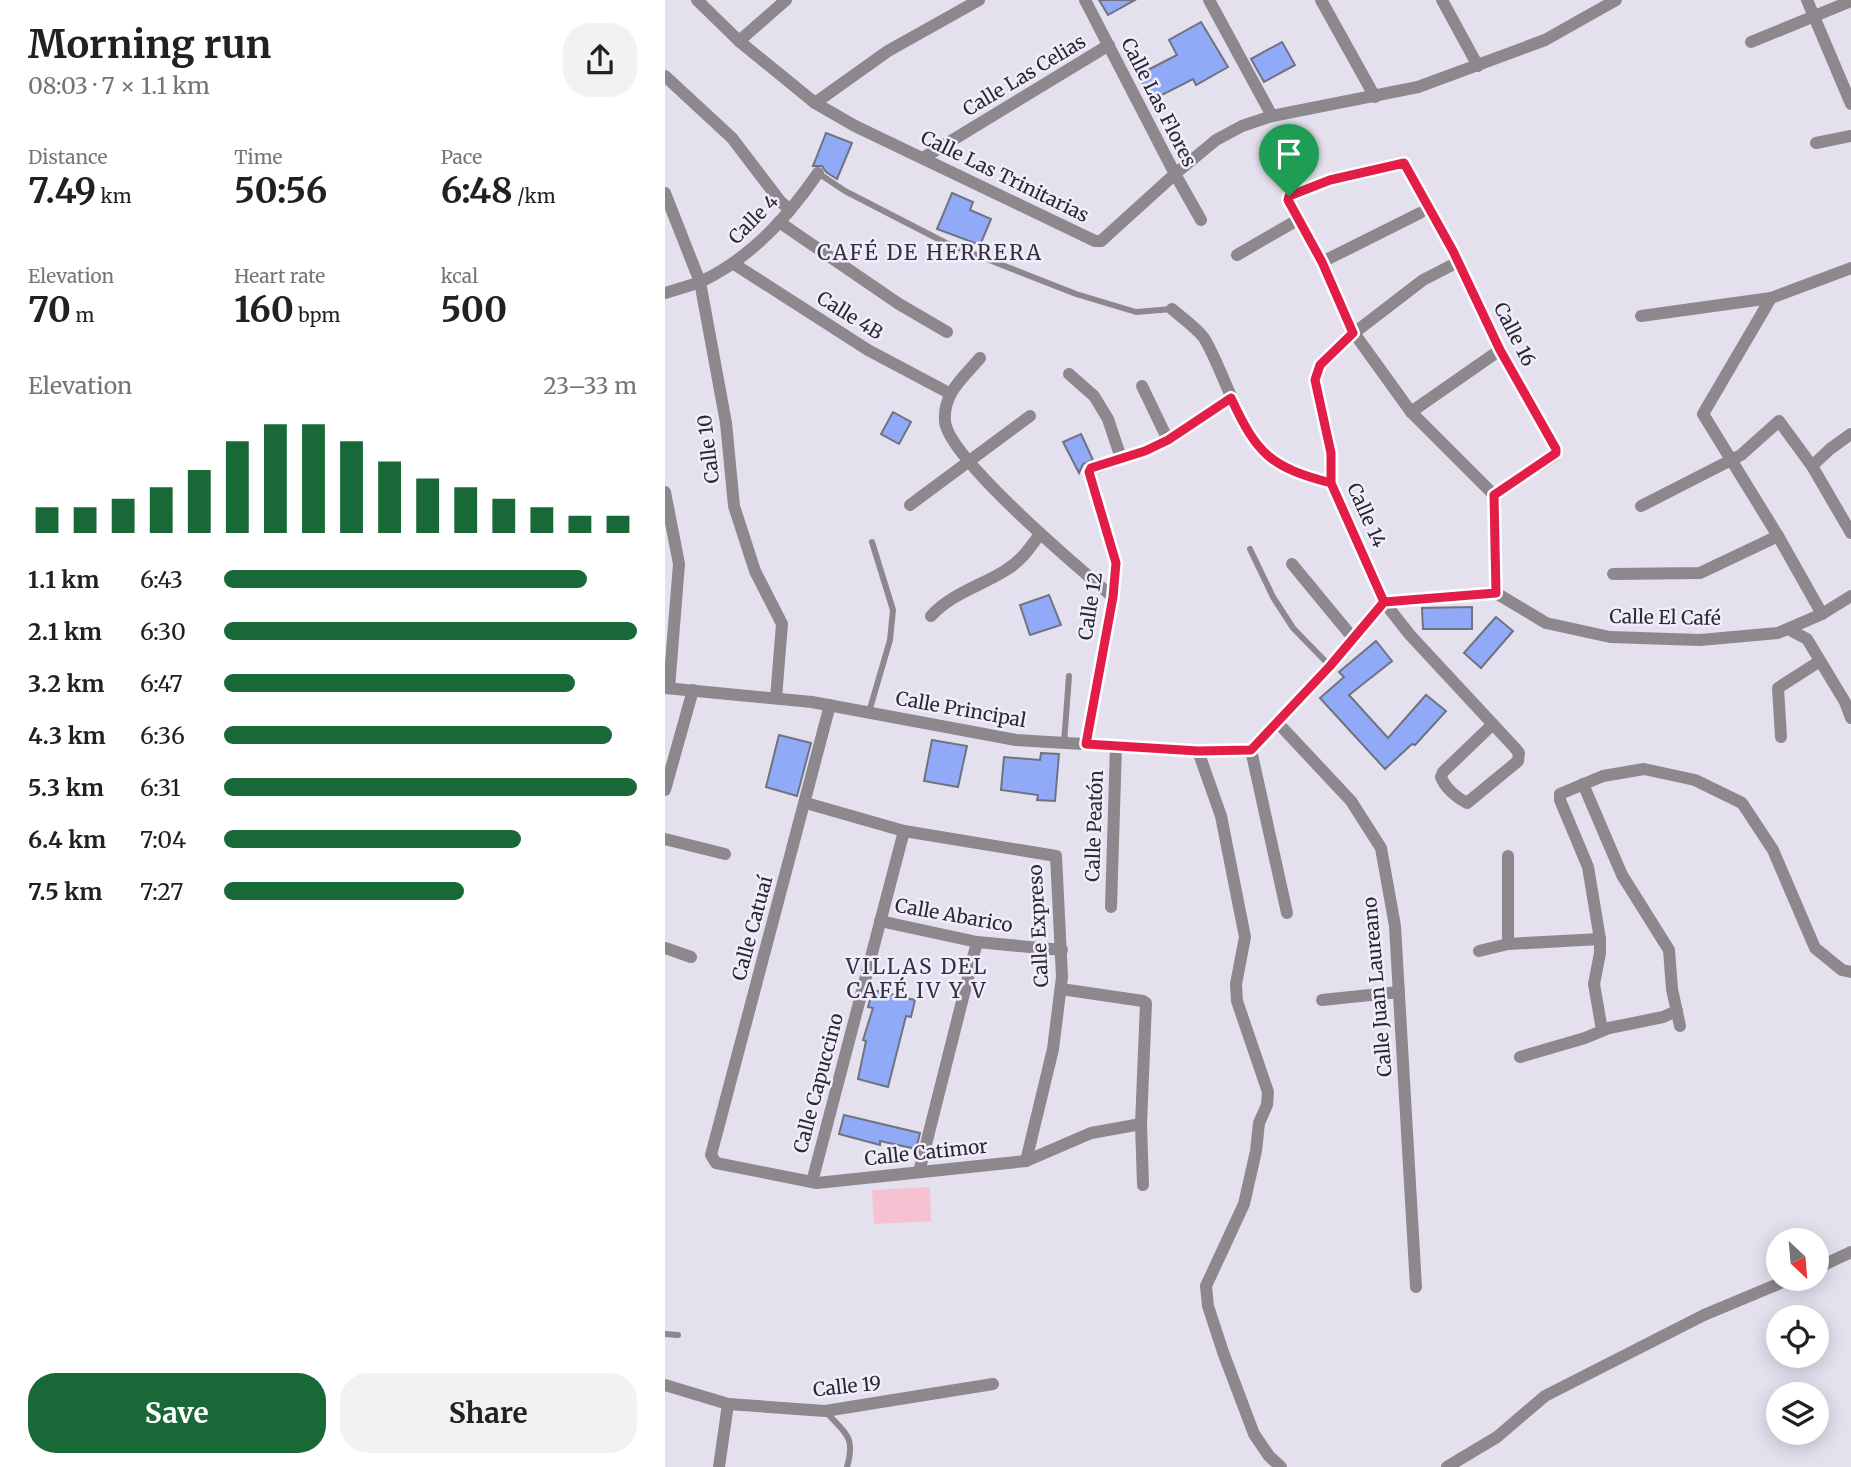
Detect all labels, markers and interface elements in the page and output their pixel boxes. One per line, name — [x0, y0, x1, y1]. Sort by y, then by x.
text: Morning run — [28, 21, 271, 68]
button: share — [563, 23, 637, 97]
street label: Calle Las Celias — [958, 29, 1090, 121]
street label: Calle Las Flores — [1116, 34, 1202, 170]
text: 08:03 · 7 × 1.1 km — [28, 71, 210, 100]
pin — [1259, 124, 1319, 196]
street label: Calle Las Trinitarias — [917, 125, 1093, 227]
icon: arrive — [1270, 135, 1308, 173]
text: Distance — [28, 145, 107, 169]
text: Time — [234, 145, 283, 169]
text: Pace — [441, 145, 482, 169]
text: 7.49 — [28, 169, 96, 213]
text: 50:56 — [234, 169, 327, 213]
text: 6:48 — [441, 169, 513, 213]
text: km — [96, 184, 132, 208]
text: /km — [513, 184, 556, 208]
street label: Calle 4 — [723, 189, 783, 249]
district label: CAFÉ DE HERRERA — [817, 238, 1043, 266]
text: Elevation — [28, 264, 114, 288]
text: Heart rate — [234, 264, 325, 288]
text: kcal — [441, 264, 478, 288]
street label: Calle 4B — [813, 285, 888, 345]
text: 70 — [28, 288, 71, 332]
text: 160 — [234, 288, 294, 332]
text: 500 — [441, 288, 507, 332]
street label: Calle 16 — [1489, 298, 1541, 370]
text: m — [71, 303, 94, 327]
text: bpm — [294, 303, 340, 327]
text: Elevation — [28, 371, 132, 400]
text: 23–33 m — [543, 371, 637, 400]
street label: Calle 10 — [692, 413, 724, 485]
street label: Calle 14 — [1342, 479, 1392, 551]
text: 1.1 km — [28, 565, 99, 594]
text: 6:43 — [140, 565, 183, 594]
street label: Calle 12 — [1073, 570, 1107, 642]
street label: Calle El Café — [1609, 604, 1721, 630]
text: 2.1 km — [28, 617, 102, 646]
text: 6:30 — [140, 617, 186, 646]
text: 3.2 km — [28, 669, 105, 698]
text: 6:47 — [140, 669, 183, 698]
street label: Calle Principal — [894, 686, 1028, 732]
text: 4.3 km — [28, 721, 106, 750]
text: 6:36 — [140, 721, 185, 750]
street label: Calle Peatón — [1080, 769, 1108, 882]
text: 5.3 km — [28, 773, 104, 802]
text: 6:31 — [140, 773, 181, 802]
text: 6.4 km — [28, 825, 106, 854]
text: 7:04 — [140, 825, 186, 854]
street label: Calle Expreso — [1023, 864, 1053, 988]
street label: Calle Catuaí — [727, 872, 778, 983]
text: 7.5 km — [28, 877, 102, 906]
text: 7:27 — [140, 877, 183, 906]
street label: Calle Abarico — [893, 893, 1015, 937]
street label: Calle Juan Laureano — [1357, 896, 1397, 1078]
district label: VILLAS DEL CAFÉ IV Y V — [845, 953, 988, 1004]
street label: Calle Capuccino — [788, 1010, 848, 1156]
street label: Calle Catimor — [863, 1134, 989, 1170]
north arrow — [1766, 1228, 1829, 1292]
map controls — [1766, 1228, 1829, 1445]
button: locate — [1766, 1305, 1829, 1368]
street label: Calle 19 — [812, 1371, 882, 1401]
button: Save — [28, 1373, 326, 1453]
button: Share — [340, 1373, 637, 1453]
button: layers — [1766, 1382, 1829, 1445]

